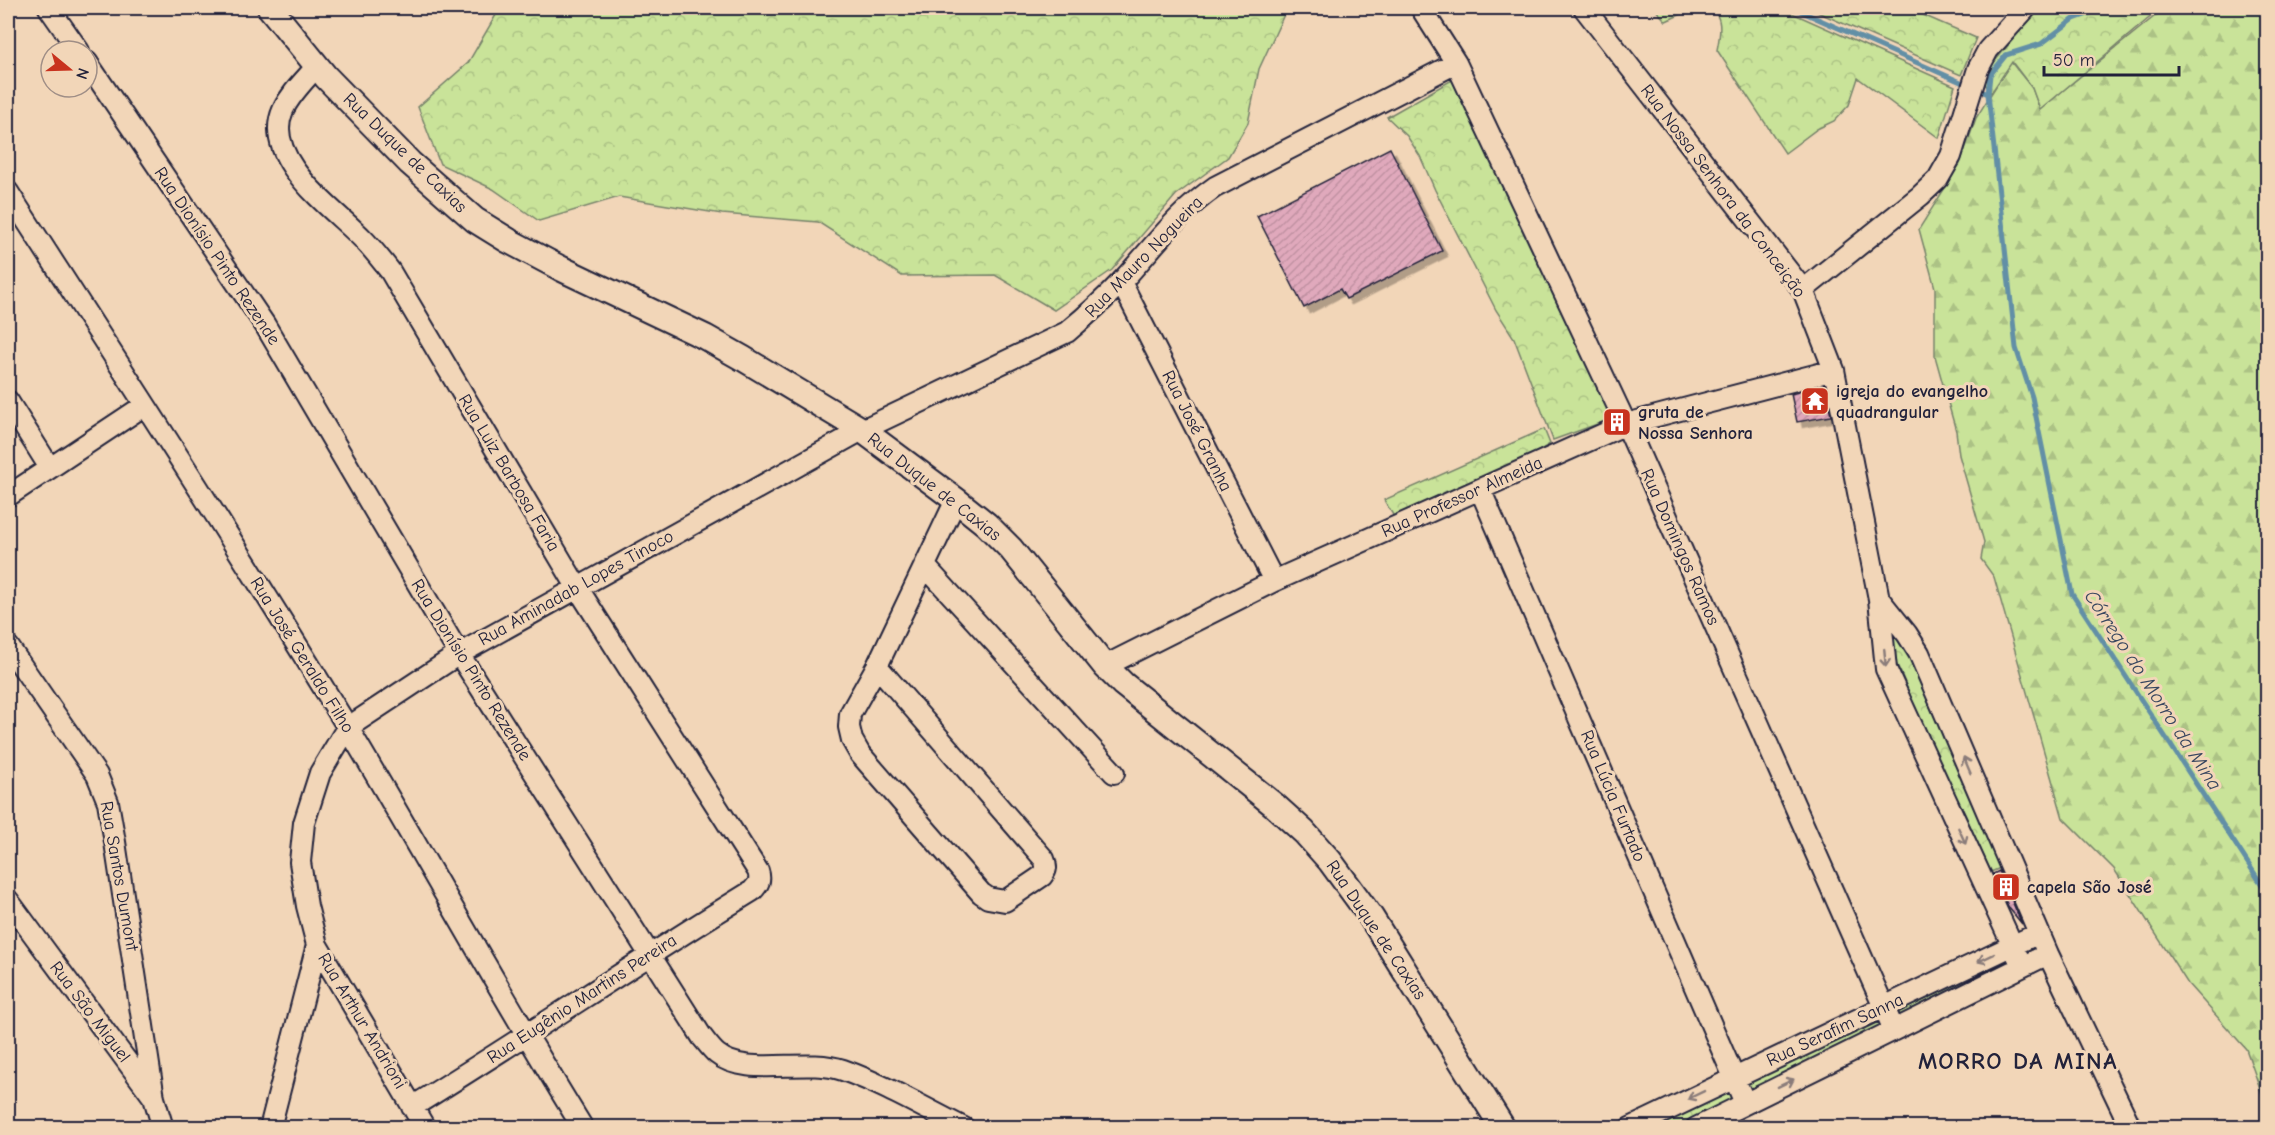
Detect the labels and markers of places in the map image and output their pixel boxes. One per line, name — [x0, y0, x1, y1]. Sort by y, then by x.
place label: igreja do evangelho quadrangular — [1836, 381, 1988, 423]
temple icon: igreja do evangelho quadrangular — [1799, 385, 1831, 417]
place label: gruta de Nossa Senhora — [1638, 402, 1753, 444]
building icon: gruta de Nossa Senhora — [1601, 406, 1633, 438]
building icon: capela São José — [1990, 871, 2022, 903]
place label: capela São José — [2027, 877, 2152, 898]

